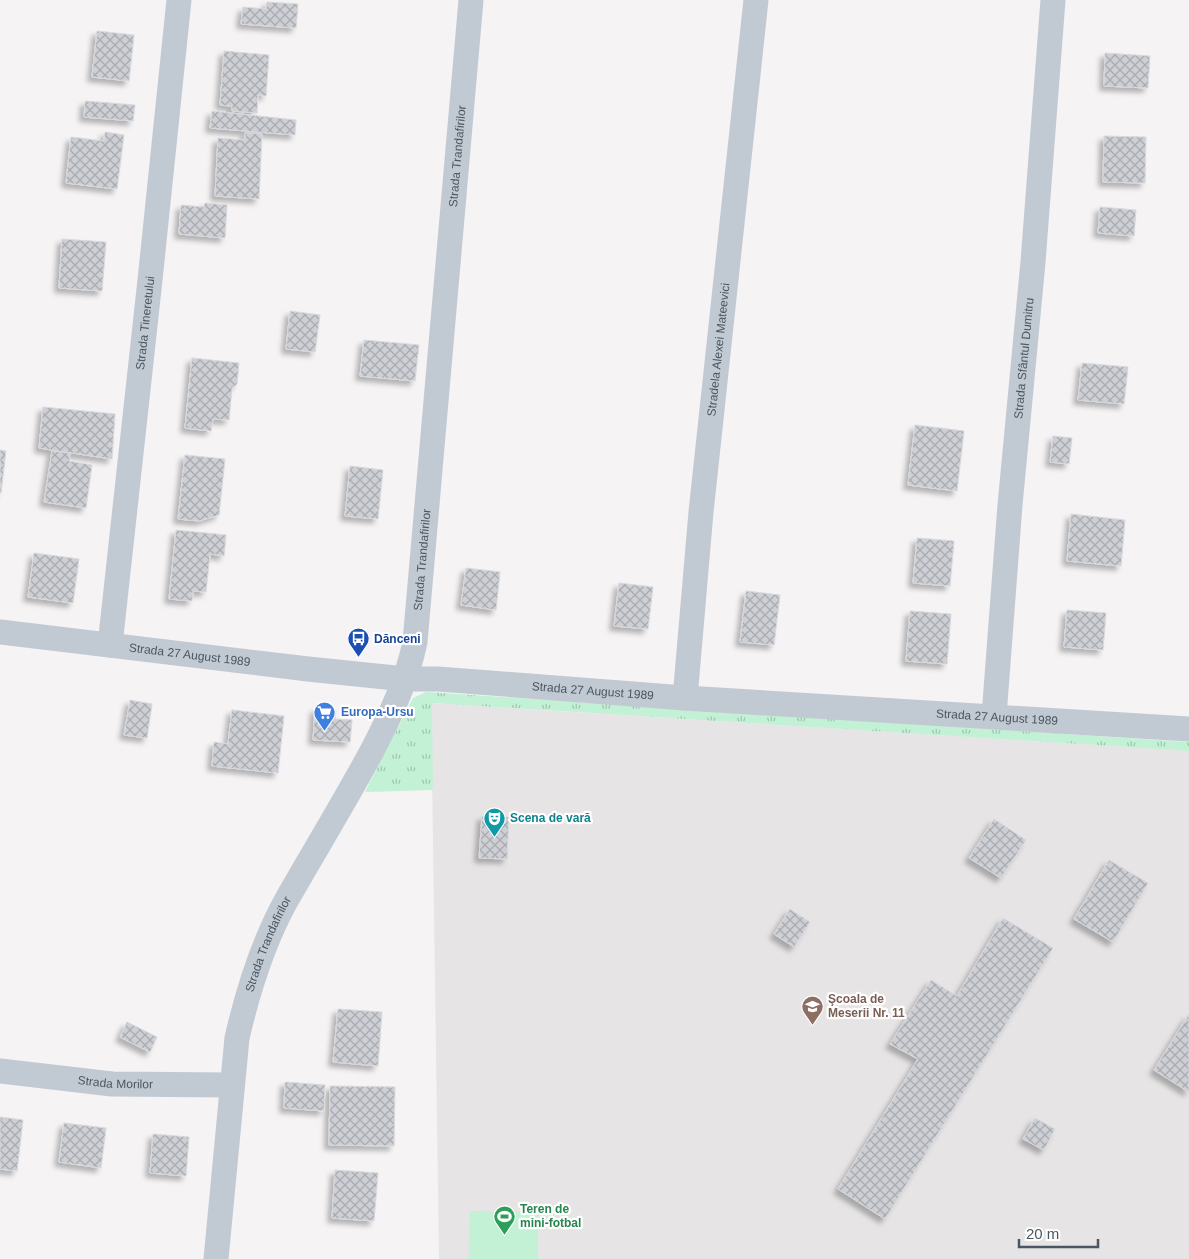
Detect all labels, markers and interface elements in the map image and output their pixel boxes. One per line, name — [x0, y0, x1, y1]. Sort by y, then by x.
street label: Strada Trandafirilor — [446, 105, 469, 208]
street label: Strada Tineretului — [133, 275, 157, 371]
street label: Stradela Alexei Mateevici — [704, 282, 733, 417]
street label: Strada Sfântul Dumitru — [1011, 297, 1037, 419]
street label: Strada Trandafirilor — [411, 508, 434, 611]
bus stop icon: Dănceni — [346, 627, 370, 658]
place label: Dănceni — [374, 632, 421, 646]
street label: Strada 27 August 1989 — [128, 641, 252, 669]
street label: Strada 27 August 1989 — [531, 679, 655, 703]
supermarket icon: Europa-Ursu — [313, 700, 337, 731]
place label: Europa-Ursu — [341, 705, 414, 719]
street label: Strada 27 August 1989 — [935, 706, 1059, 728]
theatre icon: Scena de vară — [482, 806, 506, 837]
place label: Scena de vară — [510, 811, 591, 825]
street label: Strada Trandafirilor — [242, 894, 294, 994]
place label: Şcoala de Meserii Nr. 11 — [828, 992, 905, 1020]
school or university icon: Şcoala de Meserii Nr. 11 — [800, 994, 824, 1025]
street label: Strada Morilor — [77, 1073, 153, 1091]
place label: Teren de mini-fotbal — [520, 1202, 581, 1230]
sports icon: Teren de mini-fotbal — [492, 1204, 516, 1235]
scale bar — [1019, 1216, 1098, 1248]
text: 20 m — [1026, 1225, 1059, 1242]

